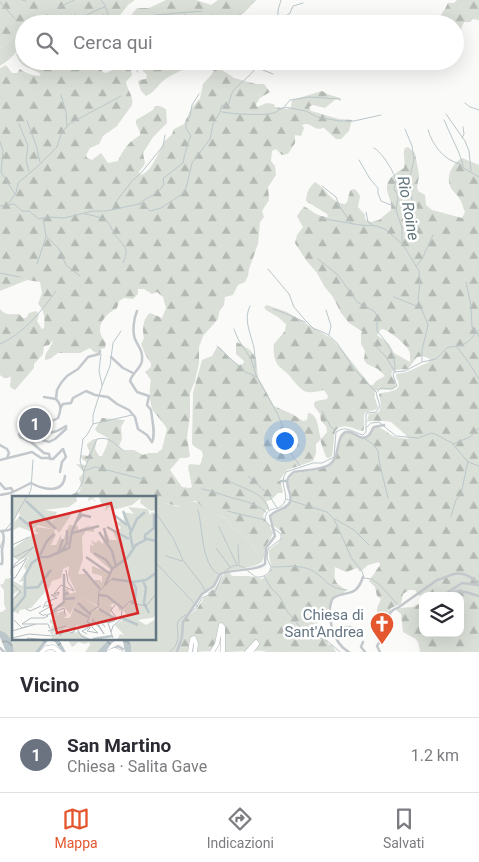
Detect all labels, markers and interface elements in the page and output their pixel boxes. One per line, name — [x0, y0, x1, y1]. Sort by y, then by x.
search box — [15, 15, 464, 70]
icon: search — [33, 29, 61, 57]
text: Cerca qui — [73, 31, 153, 54]
water label: Rio Roine — [393, 174, 424, 242]
pin: 1 — [19, 405, 51, 443]
your location — [272, 428, 298, 454]
inset map — [12, 496, 156, 640]
map controls — [419, 592, 464, 637]
button: layers — [419, 592, 464, 637]
place label: Chiesa di Sant'Andrea — [284, 606, 364, 641]
church icon: Chiesa di Sant'Andrea — [369, 611, 395, 645]
text: Vicino — [20, 673, 79, 697]
text: San Martino — [67, 734, 171, 757]
text: 1 — [31, 746, 41, 765]
text: 1.2 km — [411, 746, 459, 765]
text: Chiesa · Salita Gave — [67, 757, 207, 776]
tab: Mappa — [54, 805, 98, 851]
tab: Indicazioni — [207, 805, 274, 851]
tab: Salvati — [383, 805, 425, 851]

